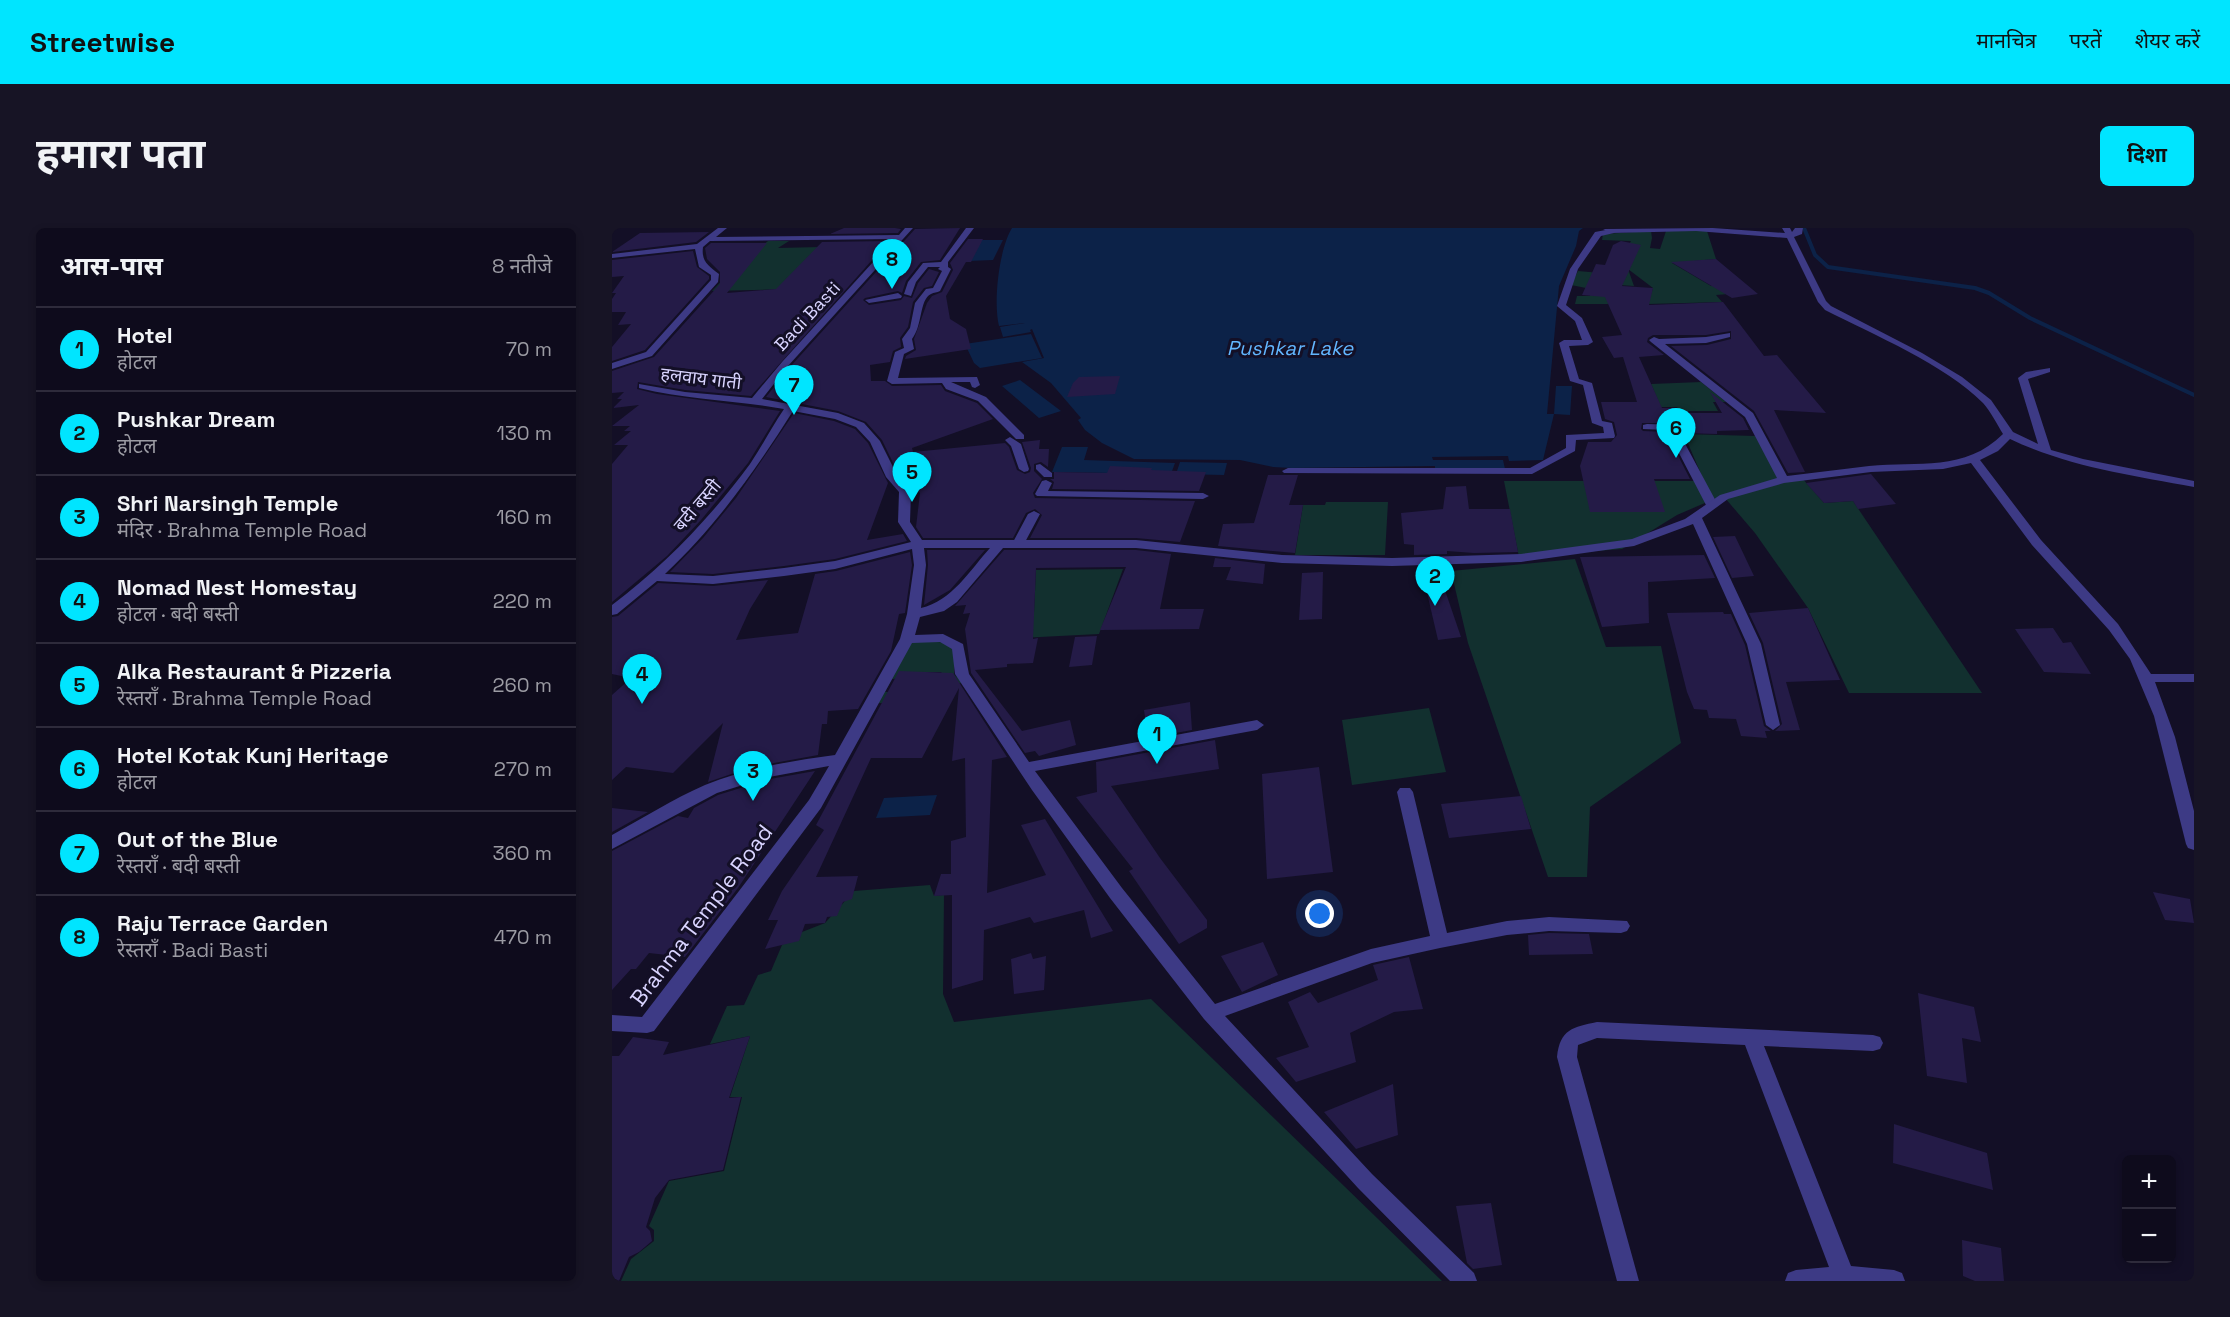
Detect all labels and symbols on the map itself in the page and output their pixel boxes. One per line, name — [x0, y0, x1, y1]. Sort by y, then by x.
pin: 8 — [872, 239, 912, 289]
street label: Badi Basti — [769, 276, 845, 356]
water label: Pushkar Lake — [1227, 335, 1354, 361]
street label: हलवाय गाती — [659, 362, 743, 394]
pin: 7 — [774, 366, 813, 415]
pin: 6 — [1656, 408, 1696, 458]
pin: 5 — [892, 452, 932, 502]
street label: बदी बस्ती — [668, 474, 726, 536]
pin: 2 — [1416, 556, 1454, 606]
pin: 4 — [622, 654, 662, 704]
pin: 1 — [1138, 714, 1176, 764]
pin: 3 — [734, 752, 772, 801]
street label: Brahma Temple Road — [624, 819, 778, 1011]
your location — [1305, 899, 1334, 928]

